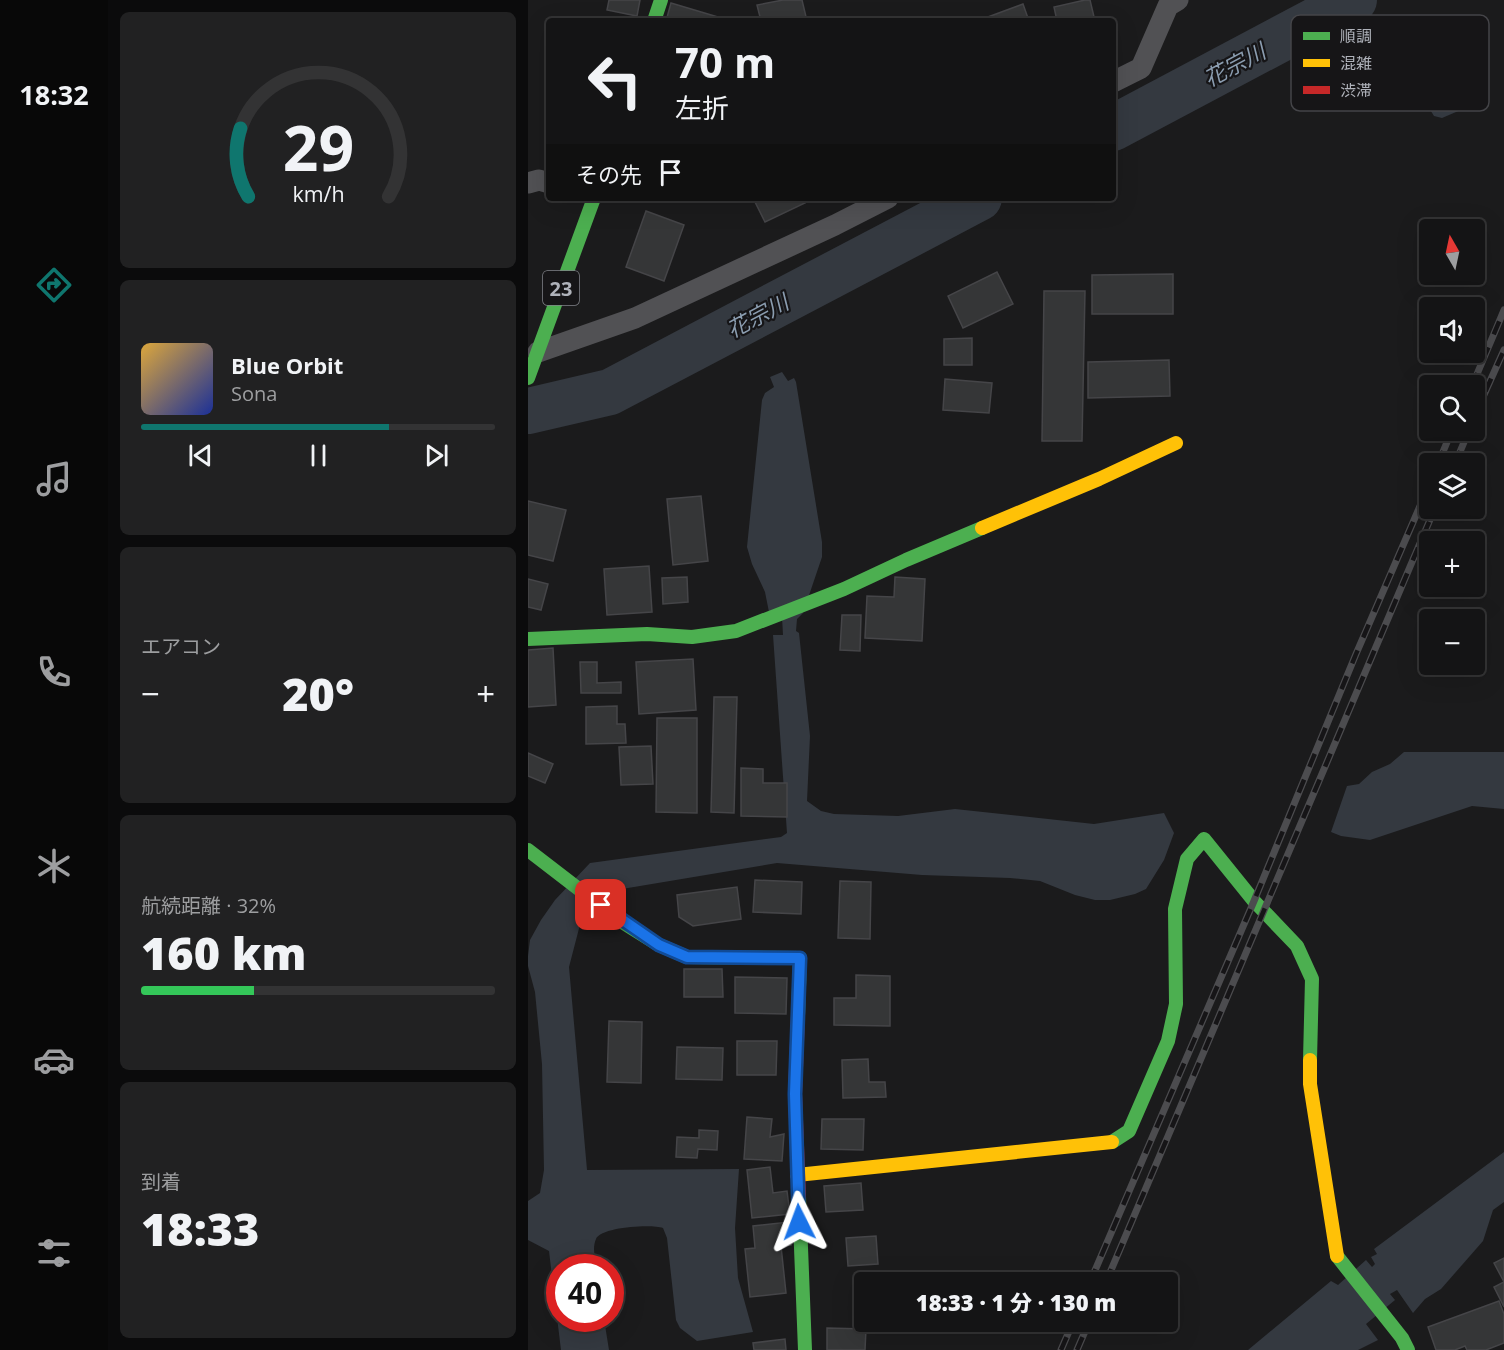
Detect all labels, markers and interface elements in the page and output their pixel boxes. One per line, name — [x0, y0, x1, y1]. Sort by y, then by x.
legend — [1291, 15, 1489, 111]
text: 順調 — [1340, 25, 1372, 47]
text: 70 m — [675, 33, 775, 90]
water label: 花宗川 — [1198, 34, 1272, 93]
icon: left — [576, 42, 654, 120]
text: 混雑 — [1340, 52, 1372, 74]
text: 18:32 — [19, 76, 89, 113]
text: 渋滞 — [1340, 79, 1372, 101]
text: 左折 — [675, 89, 729, 126]
text: 29 — [282, 104, 354, 189]
icon: arrive — [654, 156, 687, 189]
text: その先 — [576, 159, 642, 189]
text: km/h — [292, 179, 344, 208]
north arrow — [1419, 219, 1485, 285]
map controls — [1419, 219, 1485, 675]
icon: directions — [33, 264, 75, 306]
road number: 23 — [543, 271, 579, 305]
water label: 花宗川 — [721, 285, 795, 344]
button: sound — [1419, 297, 1485, 363]
text: Blue Orbit — [231, 350, 343, 380]
button: search — [1419, 375, 1485, 441]
text: Sona — [231, 380, 277, 407]
icon: previous — [184, 439, 217, 472]
icon: pause — [302, 439, 335, 472]
icon: next — [420, 439, 453, 472]
button: layers — [1419, 453, 1485, 519]
icon: music — [33, 458, 75, 500]
button: + — [1419, 531, 1485, 597]
button: − — [1419, 609, 1485, 675]
text: エアコン — [141, 633, 221, 660]
icon: phone — [33, 651, 75, 693]
text: 20° — [282, 663, 354, 724]
text: − — [141, 671, 160, 716]
text: + — [476, 671, 495, 716]
icon: climate — [33, 845, 75, 887]
pin — [575, 879, 626, 930]
icon: arrive — [584, 888, 617, 921]
text: 航続距離 · 32% — [141, 892, 276, 919]
text: 160 km — [141, 922, 306, 983]
icon: car — [33, 1039, 75, 1081]
text: 到着 — [141, 1168, 181, 1195]
position arrow — [767, 1190, 831, 1254]
text: 18:33 — [141, 1198, 259, 1259]
icon: filters — [33, 1232, 75, 1274]
speed limit sign: 40 — [546, 1254, 624, 1332]
text: 18:33 · 1 分 · 130 m — [916, 1287, 1116, 1317]

